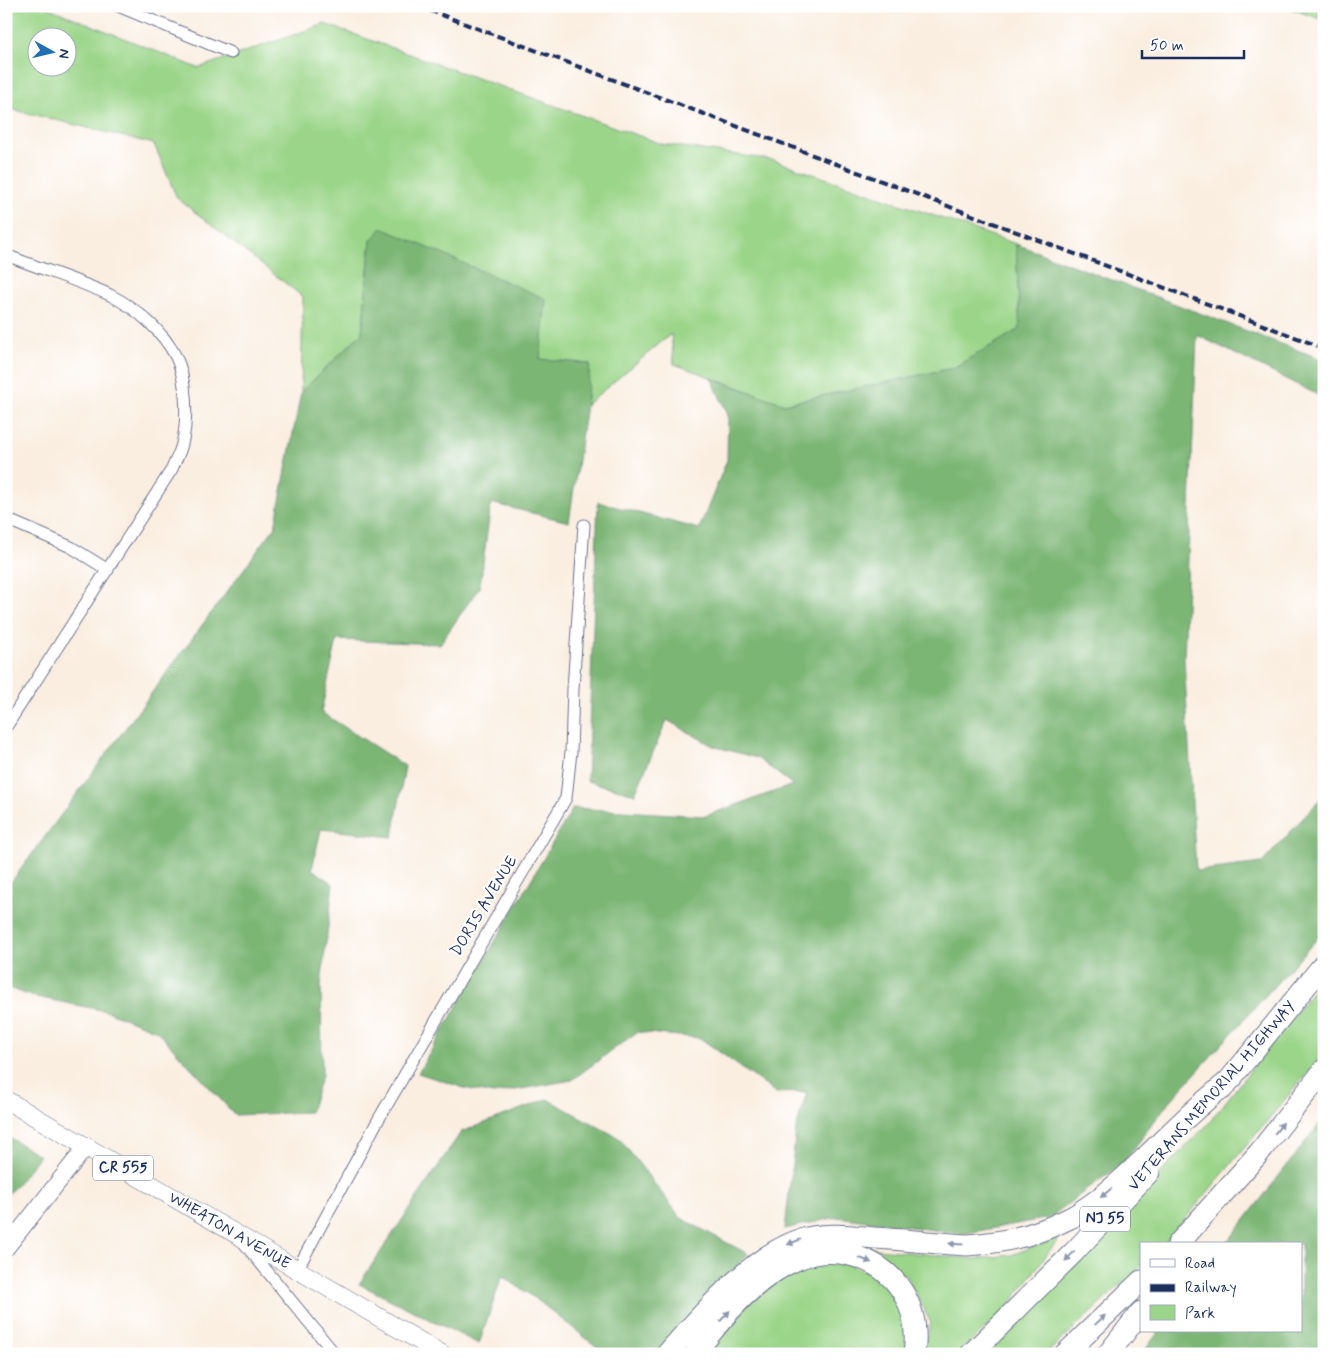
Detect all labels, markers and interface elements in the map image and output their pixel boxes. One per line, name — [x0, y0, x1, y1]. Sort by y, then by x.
north arrow — [28, 28, 78, 78]
scale bar — [1142, 28, 1245, 60]
text: 50 m — [1150, 36, 1184, 56]
text: N — [54, 48, 73, 60]
street label: DORIS AVENUE — [446, 852, 522, 960]
street label: VETERANS MEMORIAL HIGHWAY — [1124, 996, 1301, 1196]
one-way arrow — [1273, 1122, 1284, 1135]
road number: CR 555 — [93, 1156, 153, 1180]
street label: WHEATON AVENUE — [165, 1187, 295, 1274]
one-way arrow — [1099, 1188, 1112, 1199]
road number: NJ 55 — [1080, 1206, 1130, 1232]
one-way arrow — [787, 1239, 802, 1247]
one-way arrow — [947, 1240, 963, 1248]
legend — [1140, 1242, 1302, 1332]
one-way arrow — [1064, 1250, 1076, 1262]
text: Road — [1185, 1254, 1215, 1274]
one-way arrow — [858, 1257, 873, 1264]
text: Railway — [1185, 1278, 1237, 1298]
text: Park — [1185, 1304, 1215, 1324]
one-way arrow — [719, 1310, 731, 1322]
one-way arrow — [1094, 1314, 1106, 1326]

